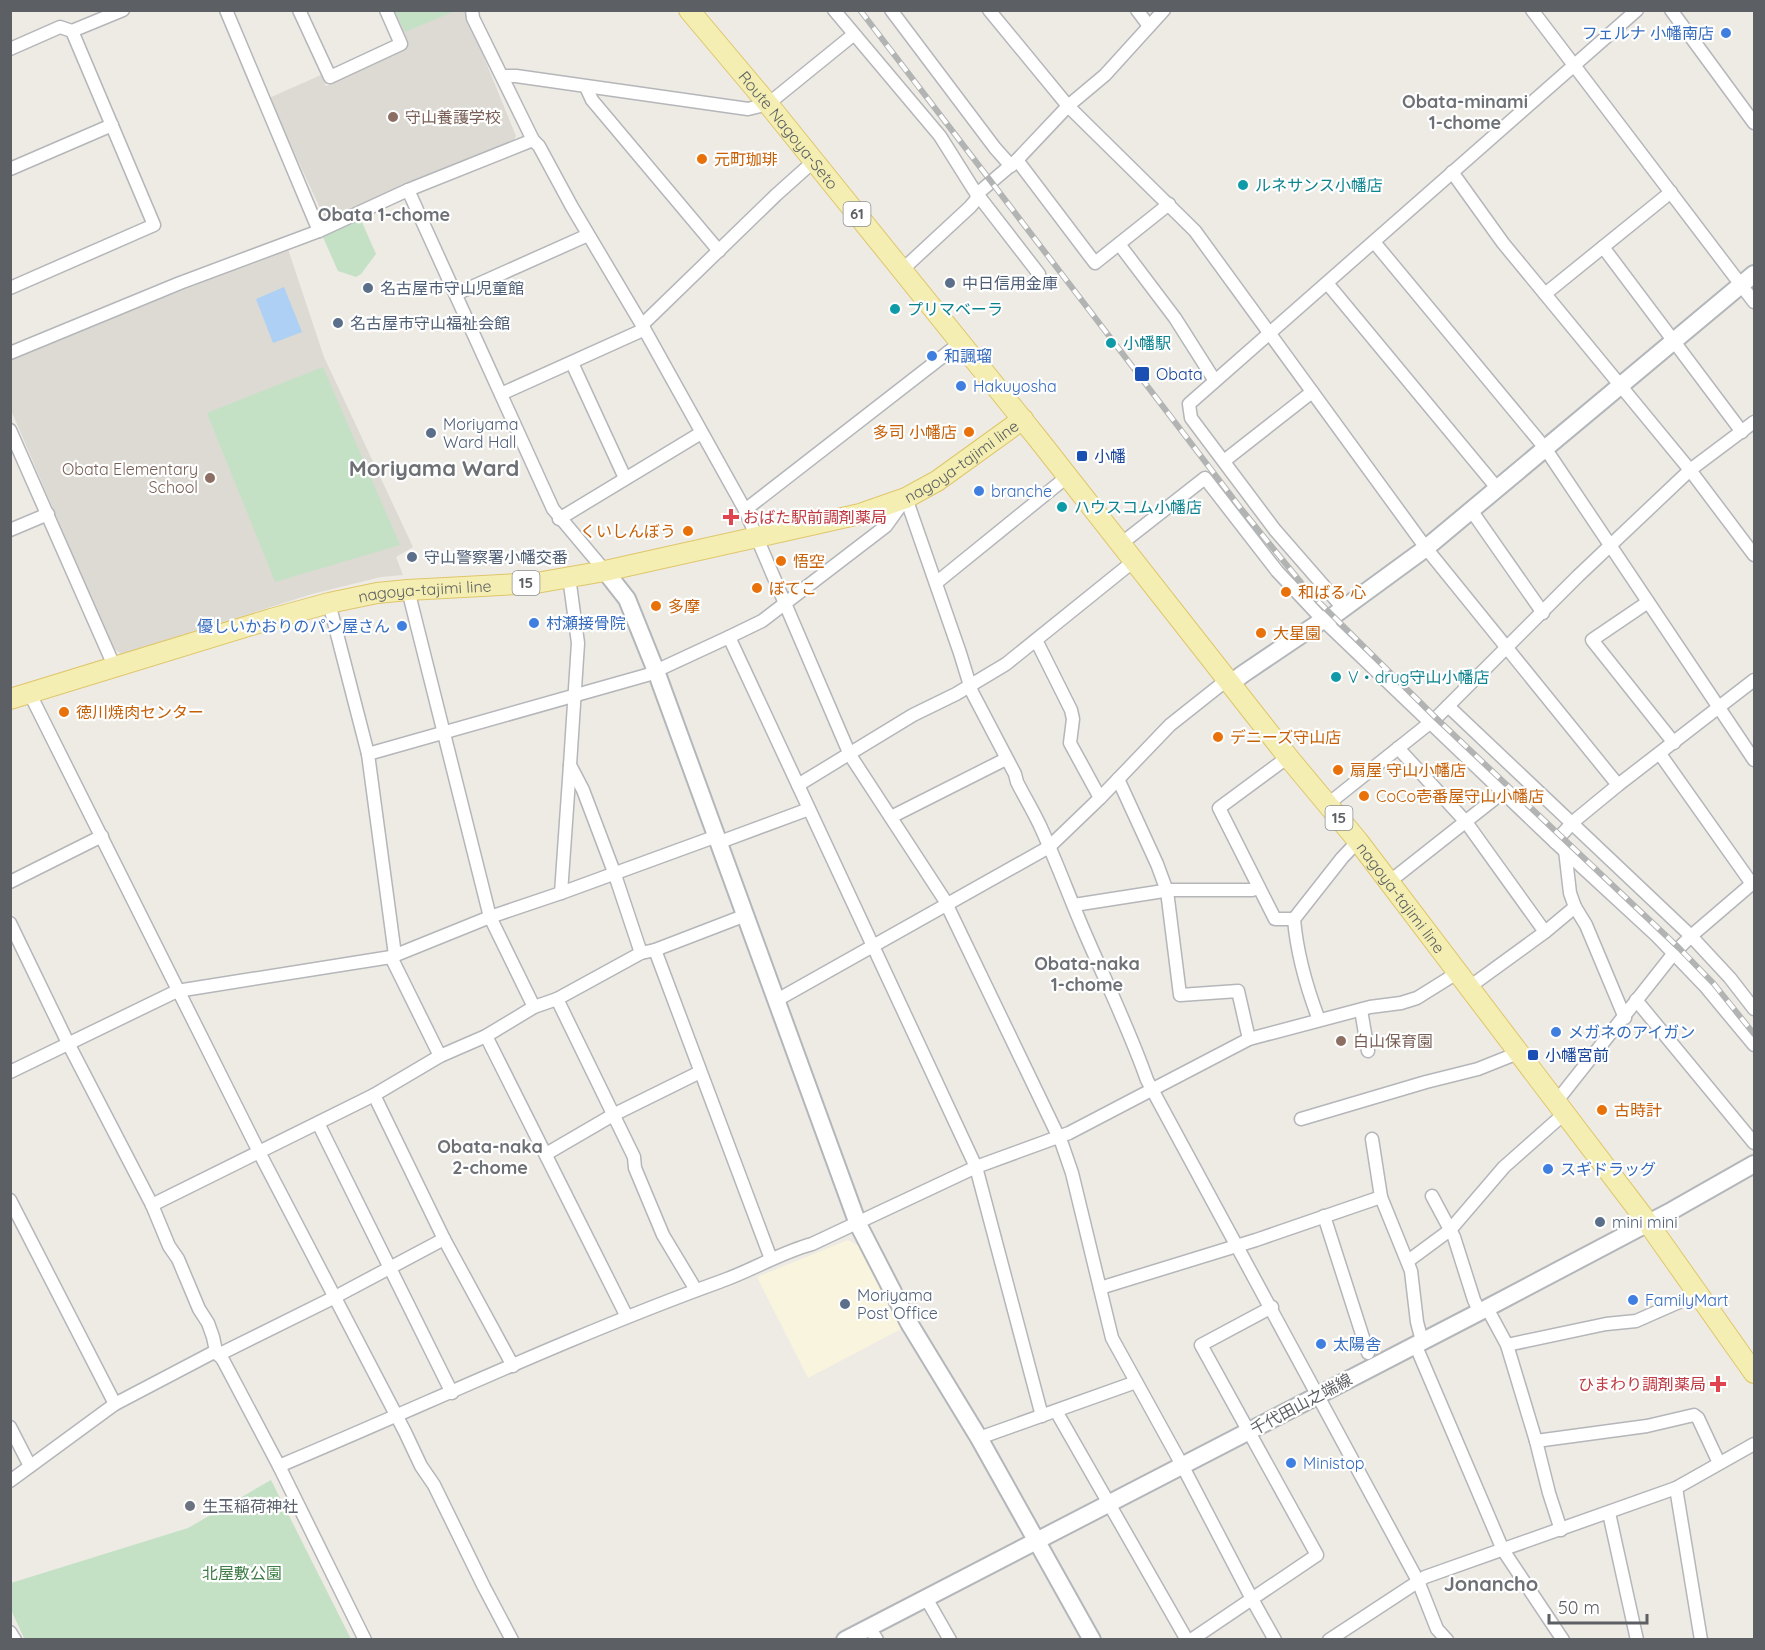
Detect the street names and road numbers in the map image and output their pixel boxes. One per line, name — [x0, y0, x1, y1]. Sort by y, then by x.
street label: Route Nagoya-Seto — [734, 67, 843, 193]
road number: 61 — [844, 202, 870, 226]
street label: nagoya-tajimi line — [901, 415, 1022, 507]
road number: 15 — [512, 571, 540, 595]
street label: nagoya-tajimi line — [356, 575, 492, 607]
road number: 15 — [1326, 806, 1352, 830]
street label: nagoya-tajimi line — [1352, 838, 1449, 957]
street label: 千代田山之端線 — [1247, 1369, 1355, 1439]

